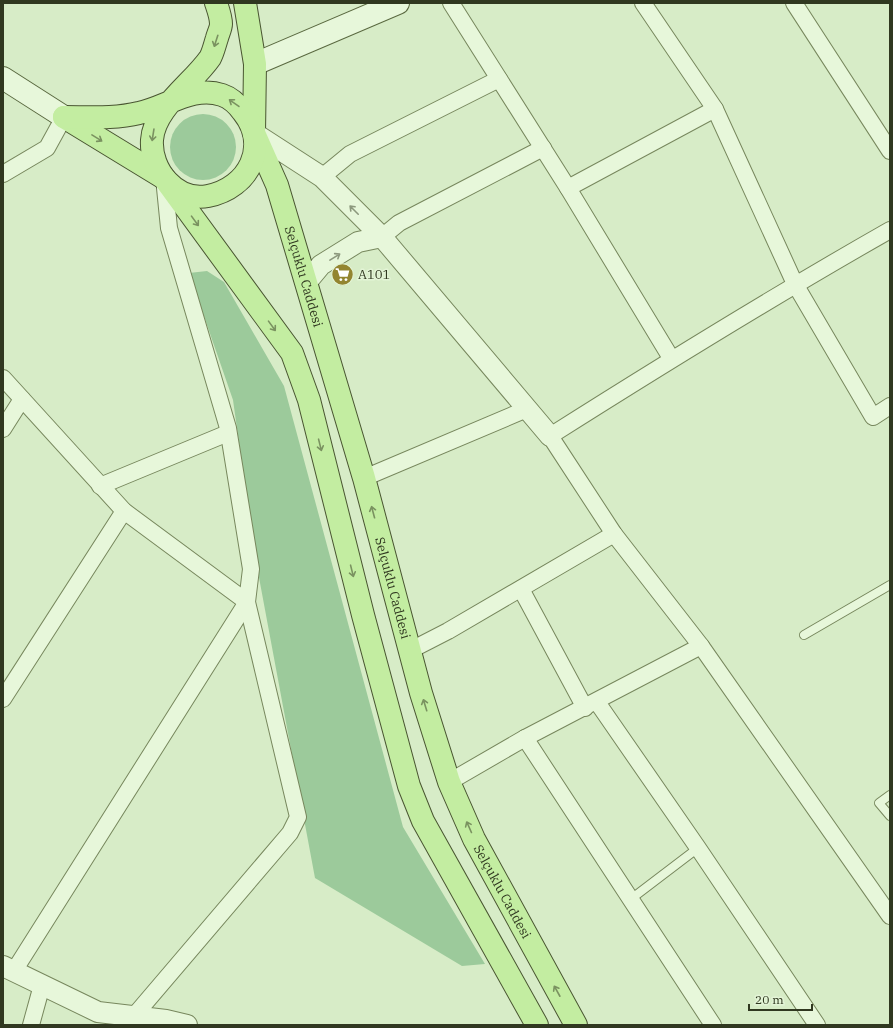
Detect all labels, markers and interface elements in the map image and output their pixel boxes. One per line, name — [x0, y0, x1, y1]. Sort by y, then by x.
one-way arrow — [212, 34, 219, 47]
one-way arrow — [228, 99, 239, 107]
one-way arrow — [149, 128, 157, 141]
one-way arrow — [91, 134, 102, 142]
one-way arrow — [349, 205, 359, 215]
one-way arrow — [191, 215, 199, 226]
street label: Selçuklu Caddesi — [281, 224, 327, 329]
one-way arrow — [329, 253, 340, 261]
supermarket icon: A101 — [330, 261, 356, 287]
place label: A101 — [358, 266, 390, 283]
one-way arrow — [268, 320, 276, 331]
one-way arrow — [317, 438, 325, 451]
one-way arrow — [369, 506, 376, 519]
street label: Selçuklu Caddesi — [372, 535, 415, 641]
one-way arrow — [349, 564, 356, 577]
one-way arrow — [421, 699, 428, 712]
one-way arrow — [465, 822, 472, 834]
street label: Selçuklu Caddesi — [470, 841, 535, 941]
one-way arrow — [553, 985, 560, 997]
scale bar — [749, 986, 812, 1012]
text: 20 m — [755, 992, 784, 1007]

